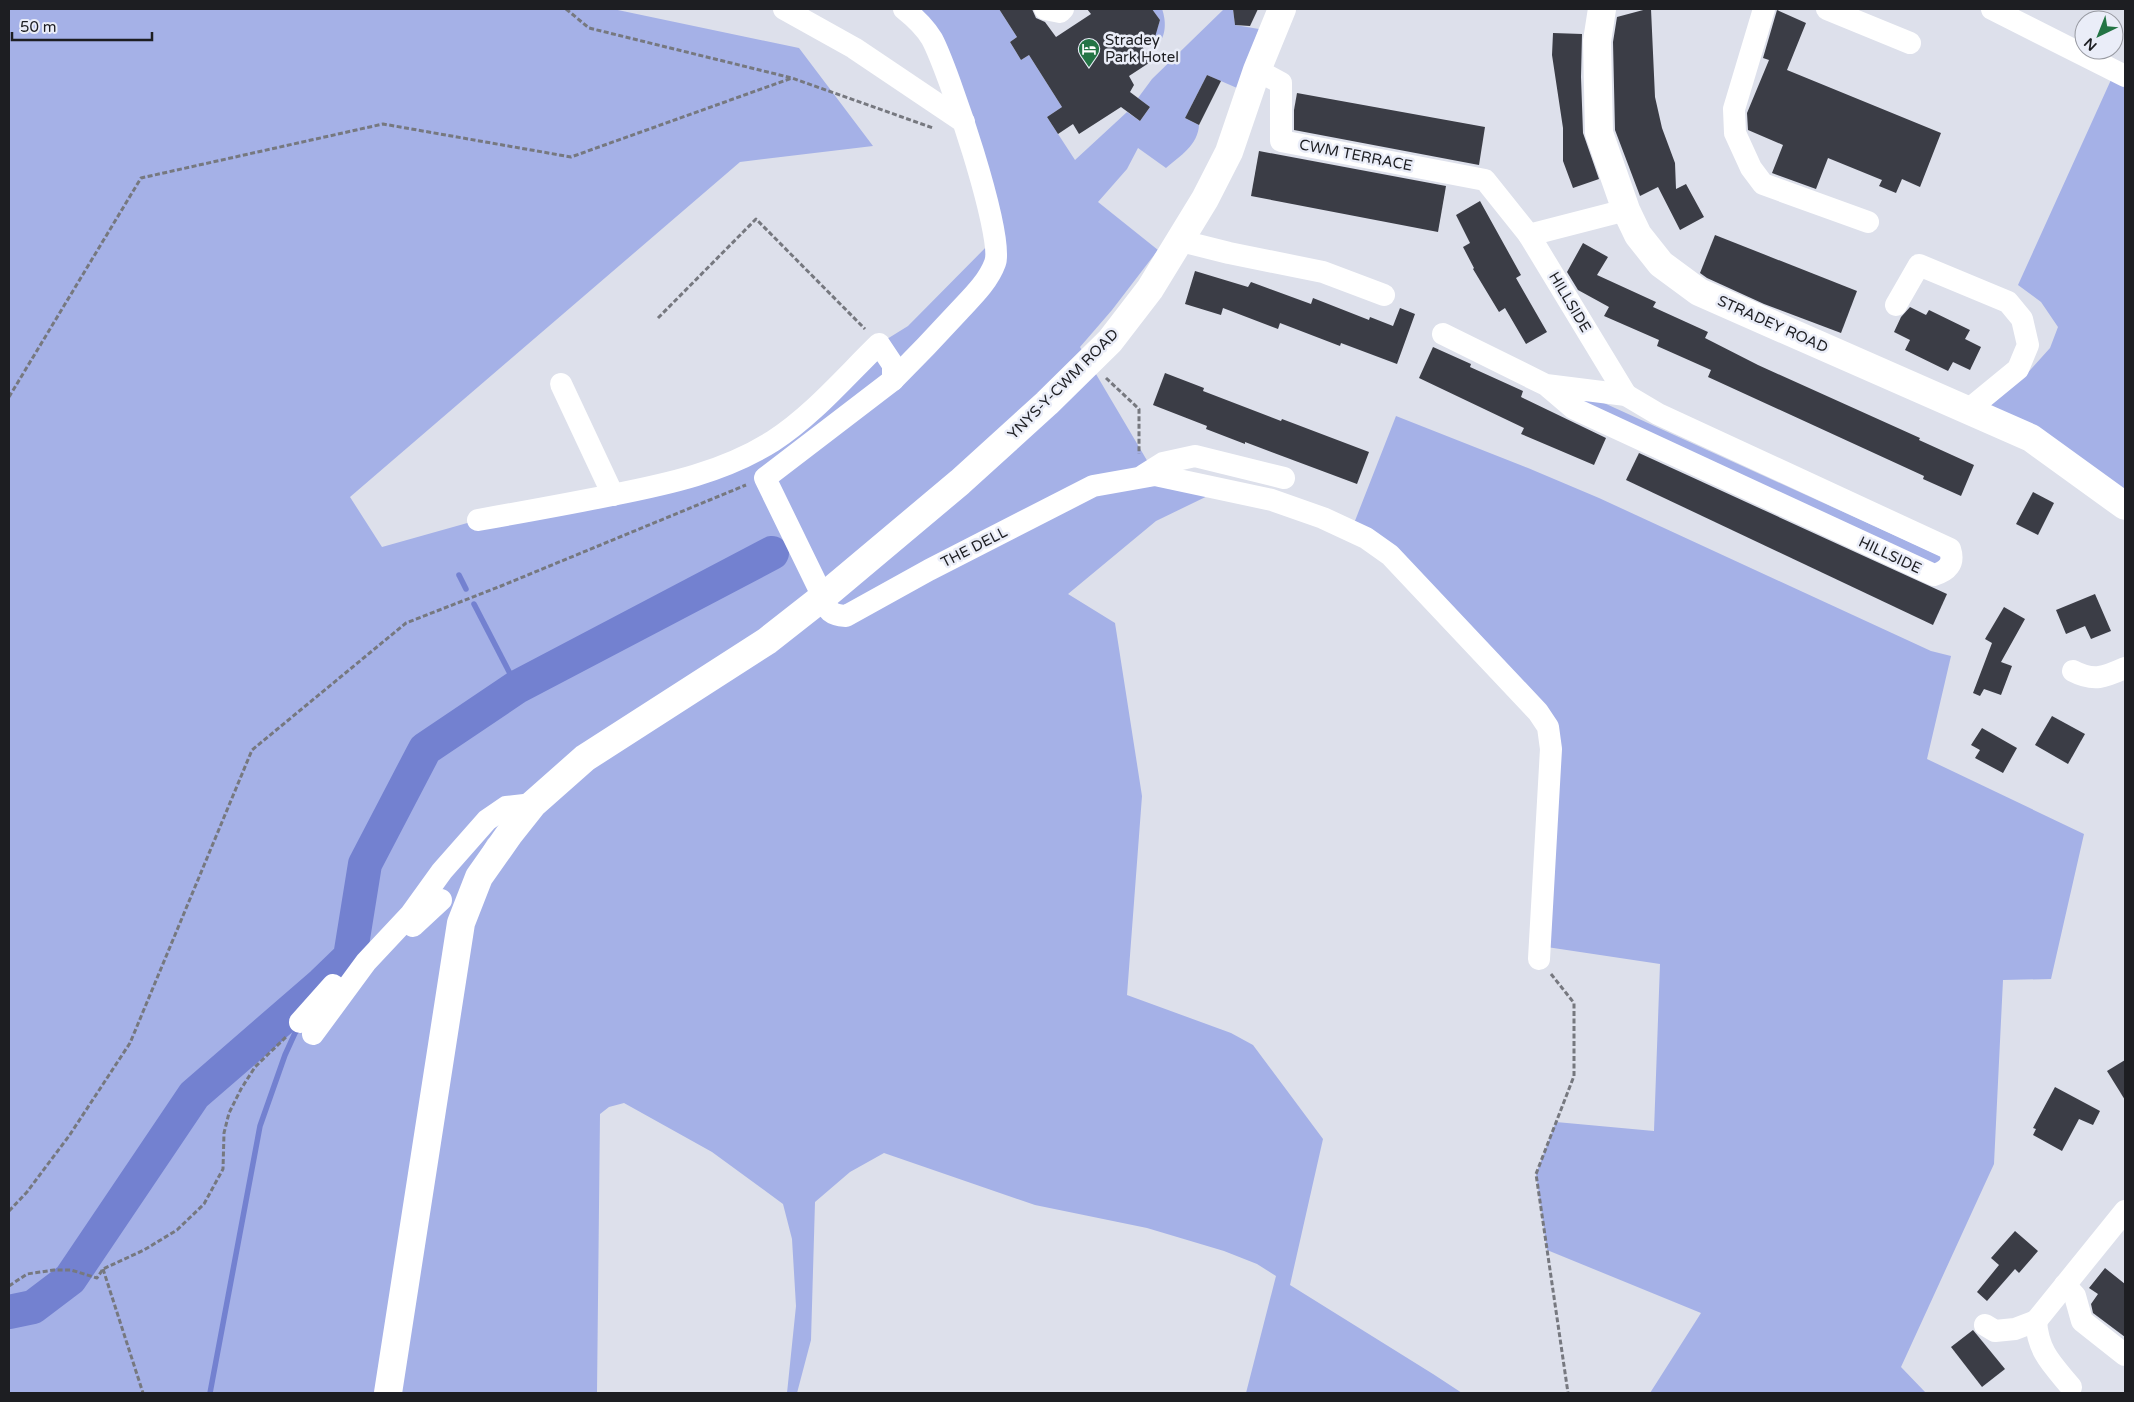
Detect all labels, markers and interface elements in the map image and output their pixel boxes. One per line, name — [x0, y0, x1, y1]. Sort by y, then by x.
scale bar — [12, 10, 152, 42]
north arrow — [2074, 10, 2124, 60]
text: 50 m — [20, 18, 57, 36]
place label: Stradey Park Hotel — [1105, 31, 1179, 66]
text: N — [2081, 34, 2100, 54]
hotel icon: Stradey Park Hotel — [1077, 37, 1101, 68]
street label: CWM TERRACE — [1298, 135, 1414, 175]
street label: HILLSIDE — [1545, 269, 1595, 335]
street label: STRADEY ROAD — [1715, 292, 1831, 356]
street label: YNYS-Y-CWM ROAD — [1004, 325, 1122, 443]
street label: THE DELL — [938, 522, 1011, 571]
street label: HILLSIDE — [1856, 533, 1924, 577]

